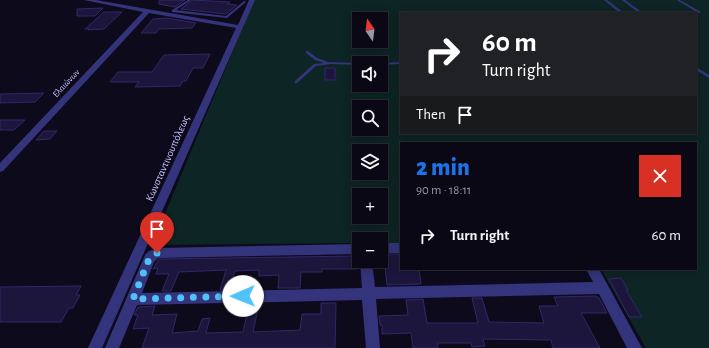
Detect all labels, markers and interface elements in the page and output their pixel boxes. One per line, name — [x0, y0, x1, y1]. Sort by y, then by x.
north arrow — [352, 12, 388, 48]
map controls — [352, 12, 388, 268]
icon: right — [416, 28, 468, 80]
text: 60 m — [482, 29, 537, 57]
button: sound — [352, 56, 388, 92]
text: Turn right — [482, 62, 551, 80]
street label: Ελαιώνων — [51, 67, 82, 99]
button: search — [352, 100, 388, 136]
icon: arrive — [454, 104, 476, 126]
text: Then — [416, 107, 446, 122]
street label: Κωνσταντινουπόλεως — [144, 114, 191, 203]
button: layers — [352, 144, 388, 180]
button: close — [639, 155, 681, 197]
text: 2 min — [416, 156, 470, 180]
text: 90 m · 18:11 — [416, 184, 471, 197]
button: + — [352, 188, 388, 224]
pin — [140, 212, 174, 253]
icon: arrive — [146, 218, 168, 240]
icon: right — [416, 225, 438, 247]
text: Turn right — [450, 228, 509, 243]
text: 60 m — [652, 228, 681, 243]
button: − — [352, 232, 388, 268]
position arrow — [222, 275, 264, 317]

